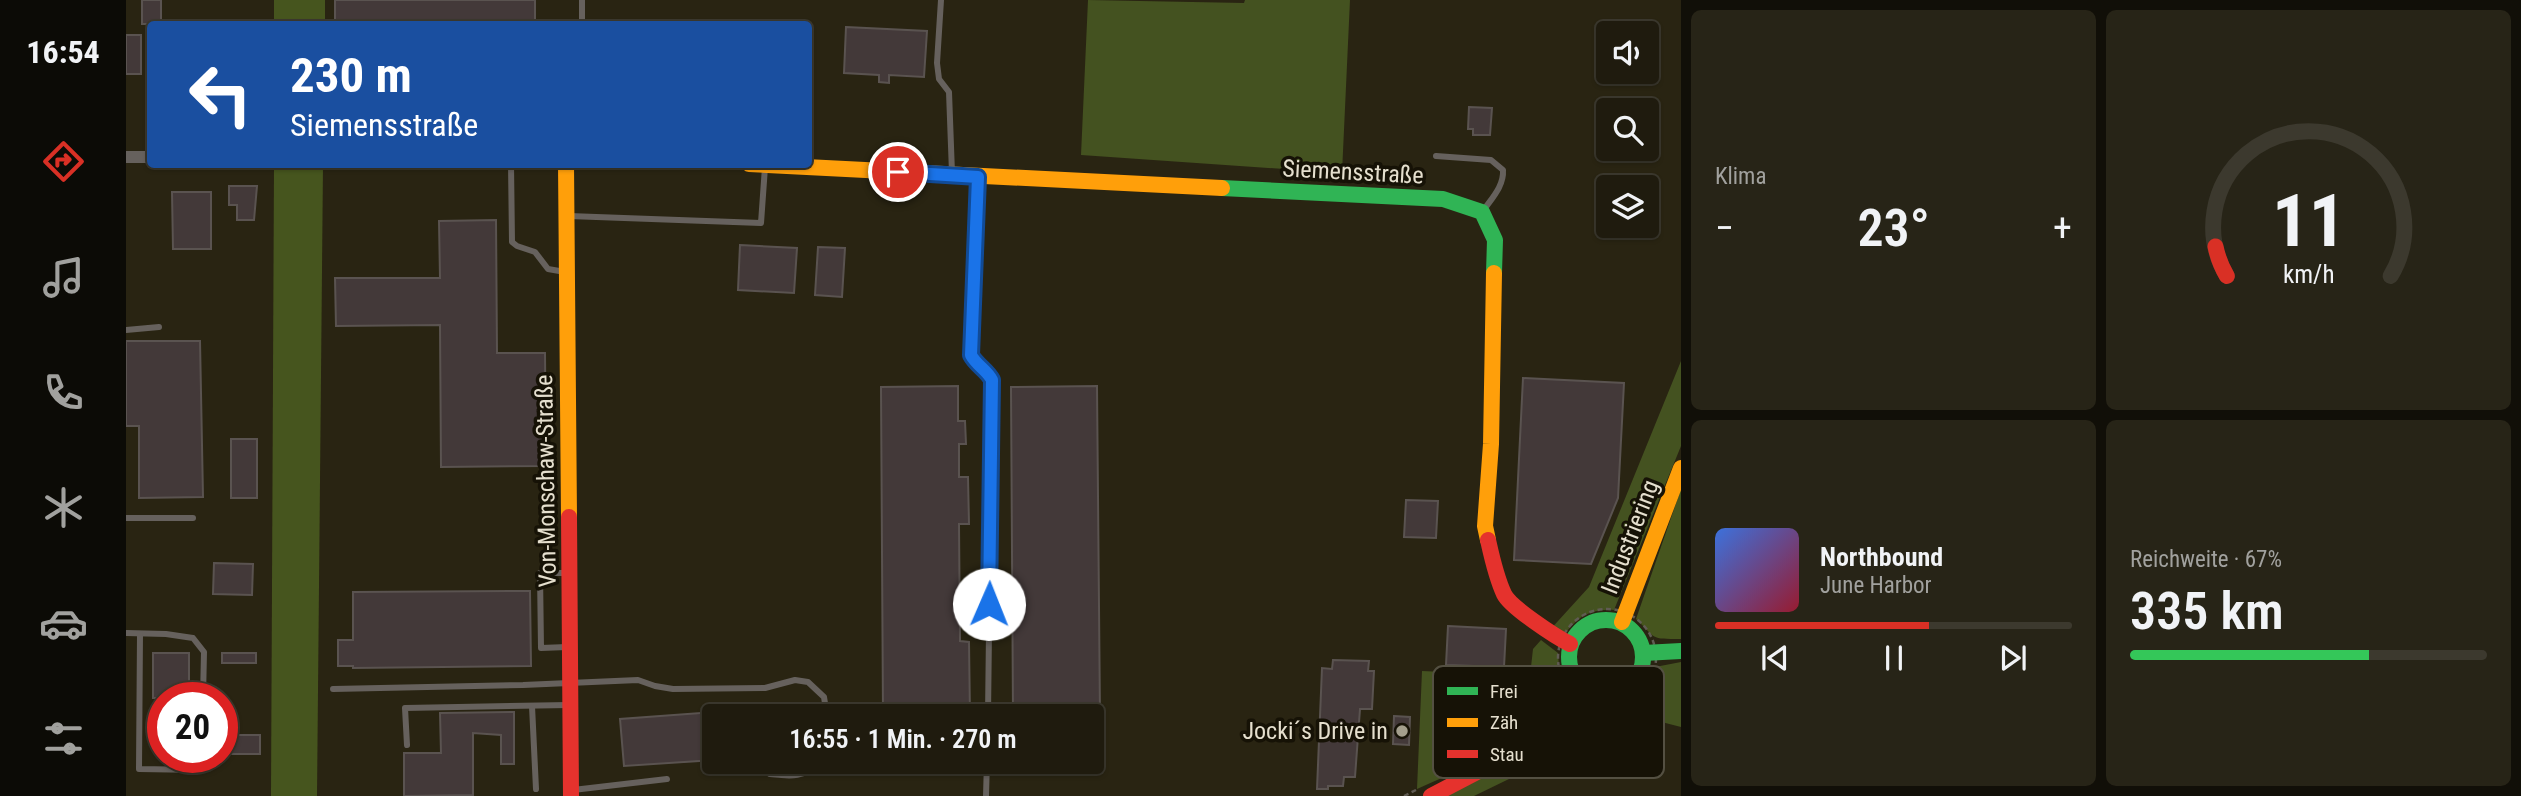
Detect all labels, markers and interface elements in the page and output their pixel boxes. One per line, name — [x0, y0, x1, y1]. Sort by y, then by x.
map controls — [1596, 21, 1659, 238]
button: sound — [1596, 21, 1659, 84]
text: 16:54 — [26, 33, 100, 71]
text: 230 m — [290, 47, 412, 104]
icon: left — [175, 49, 266, 140]
button: search — [1596, 98, 1659, 161]
text: Siemensstraße — [290, 106, 478, 144]
icon: directions — [39, 137, 88, 186]
pin — [868, 142, 928, 202]
icon: arrive — [879, 153, 917, 191]
street label: Siemensstraße — [1282, 154, 1424, 190]
text: Klima — [1715, 163, 1766, 190]
button: layers — [1596, 175, 1659, 238]
text: 11 — [2272, 178, 2345, 264]
text: 23° — [1857, 198, 1930, 259]
text: − — [1715, 206, 1734, 250]
text: + — [2053, 206, 2072, 250]
icon: music — [39, 253, 88, 302]
text: km/h — [2283, 260, 2334, 289]
icon: phone — [39, 368, 88, 417]
street label: Von-Monschaw-Straße — [530, 374, 562, 588]
street label: Industriering — [1596, 476, 1664, 598]
icon: climate — [39, 483, 88, 532]
text: Northbound — [1820, 542, 1943, 572]
text: Reichweite · 67% — [2130, 546, 2282, 573]
position arrow — [952, 567, 1026, 641]
text: June Harbor — [1820, 572, 1932, 599]
text: 335 km — [2130, 581, 2284, 642]
icon: car — [39, 599, 88, 648]
icon: previous — [1756, 639, 1794, 677]
icon: pause — [1875, 639, 1913, 677]
icon: next — [1994, 639, 2032, 677]
legend — [1433, 666, 1664, 778]
text: Frei — [1490, 680, 1518, 703]
speed limit sign: 20 — [147, 682, 238, 773]
text: Zäh — [1490, 711, 1518, 734]
icon: filters — [39, 714, 88, 763]
place label: Jocki´s Drive in — [1242, 717, 1388, 745]
marker: Jocki´s Drive in — [1394, 723, 1410, 739]
text: 16:55 · 1 Min. · 270 m — [789, 724, 1017, 754]
text: Stau — [1490, 743, 1524, 766]

